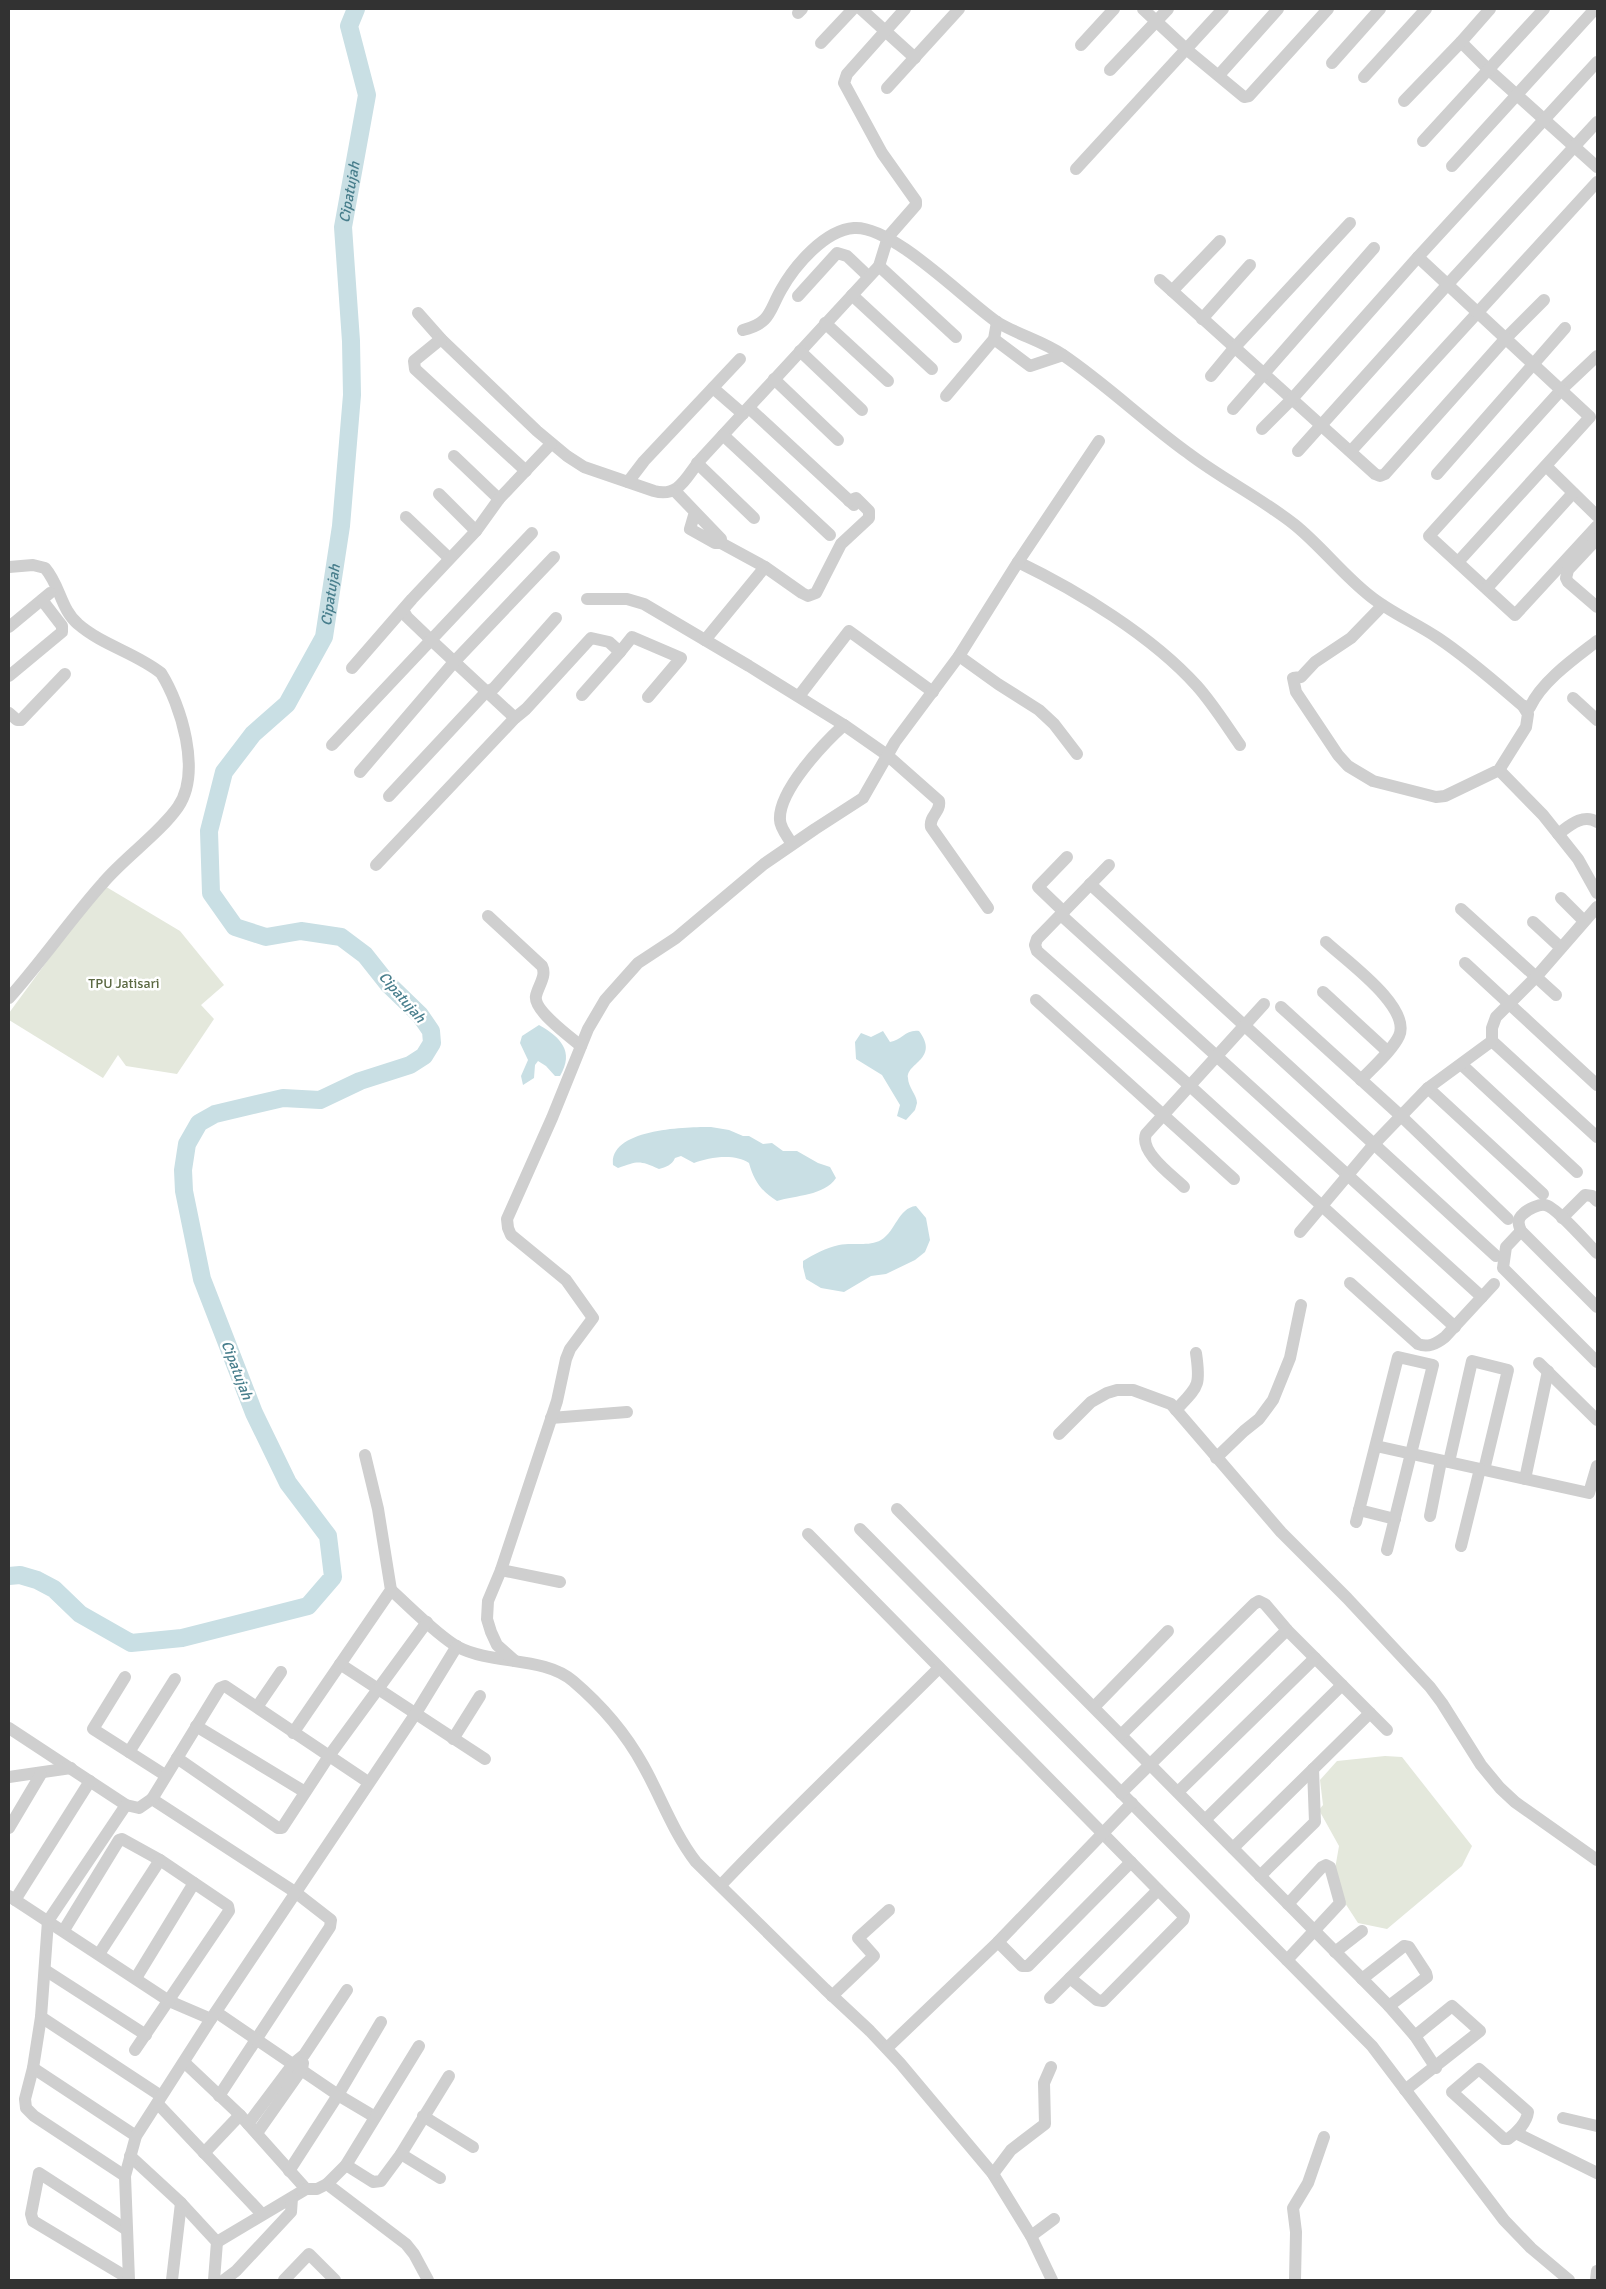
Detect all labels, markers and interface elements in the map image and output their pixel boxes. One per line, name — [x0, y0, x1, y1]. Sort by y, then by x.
water label: Cipatujah — [335, 159, 364, 224]
water label: Cipatujah — [317, 562, 344, 627]
water label: Cipatujah — [375, 968, 430, 1027]
park label: TPU Jatisari — [88, 975, 160, 992]
water label: Cipatujah — [218, 1338, 257, 1403]

